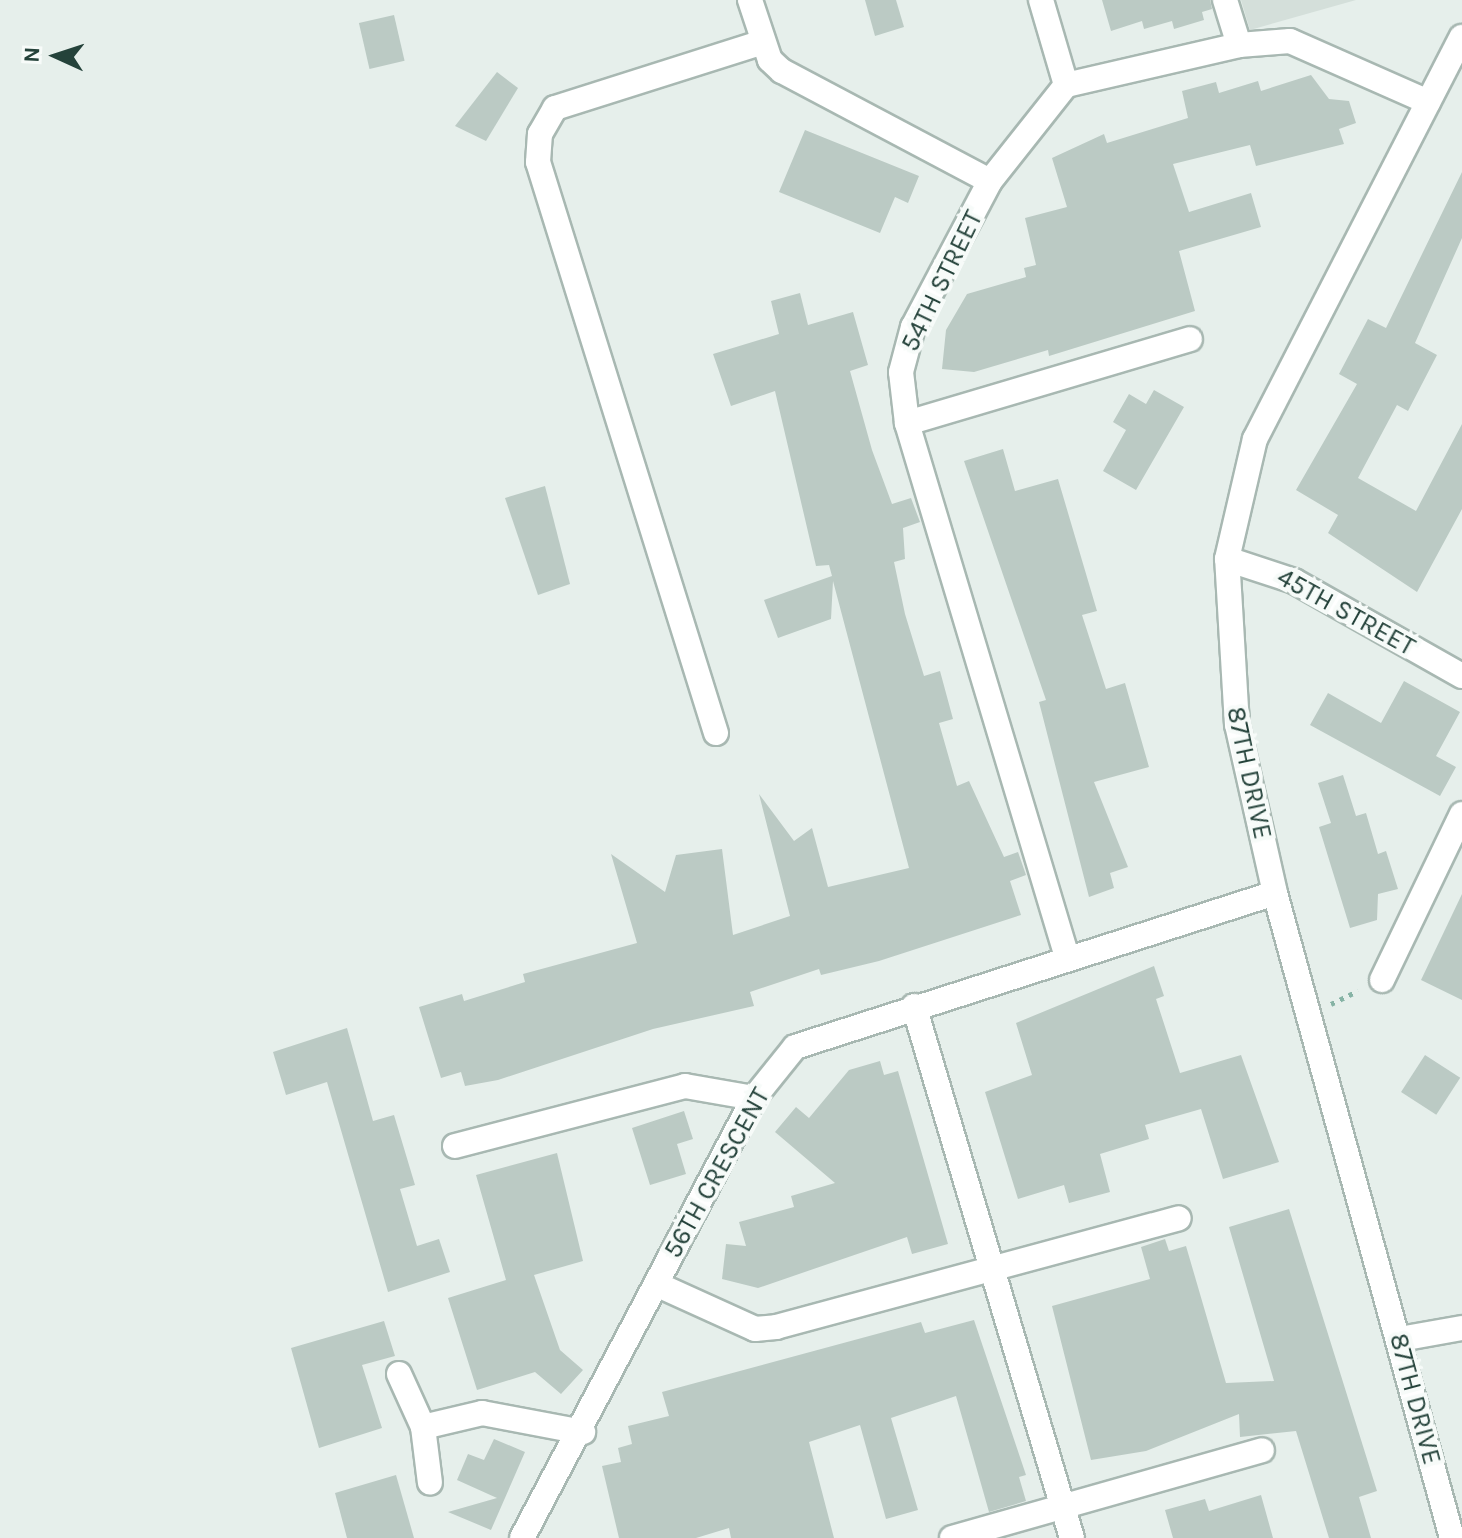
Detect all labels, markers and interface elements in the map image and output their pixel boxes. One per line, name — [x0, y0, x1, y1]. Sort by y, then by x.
north arrow — [16, 16, 96, 96]
text: N — [19, 46, 45, 63]
street label: 54TH STREET — [895, 206, 989, 356]
street label: 45TH STREET — [1272, 561, 1420, 663]
street label: 87TH DRIVE — [1220, 704, 1278, 842]
street label: 56TH CRESCENT — [657, 1082, 777, 1264]
street label: 87TH DRIVE — [1383, 1330, 1447, 1468]

